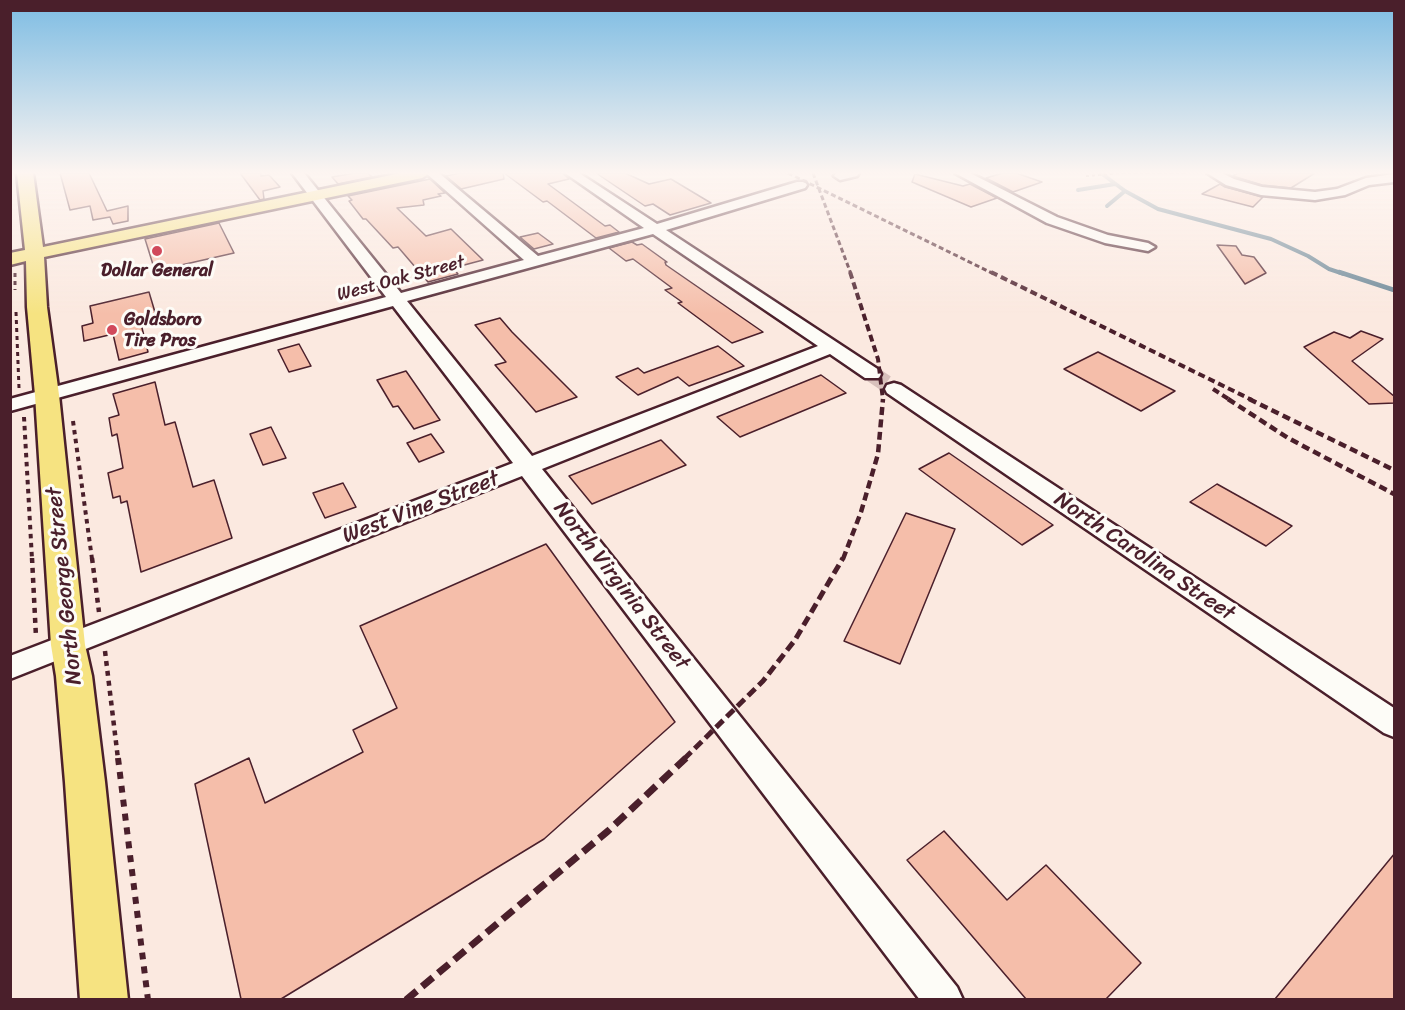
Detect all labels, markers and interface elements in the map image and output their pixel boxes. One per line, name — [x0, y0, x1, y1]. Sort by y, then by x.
marker: Dollar General — [150, 244, 164, 258]
street label: West Oak Street — [335, 252, 467, 306]
place label: Dollar General — [101, 260, 213, 282]
place label: Goldsboro Tire Pros — [124, 309, 202, 352]
marker: Goldsboro Tire Pros — [105, 323, 119, 337]
street label: West Vine Street — [339, 466, 503, 550]
street label: North George Street — [41, 486, 89, 686]
street label: North Carolina Street — [1049, 487, 1239, 627]
street label: North Virginia Street — [547, 497, 695, 675]

